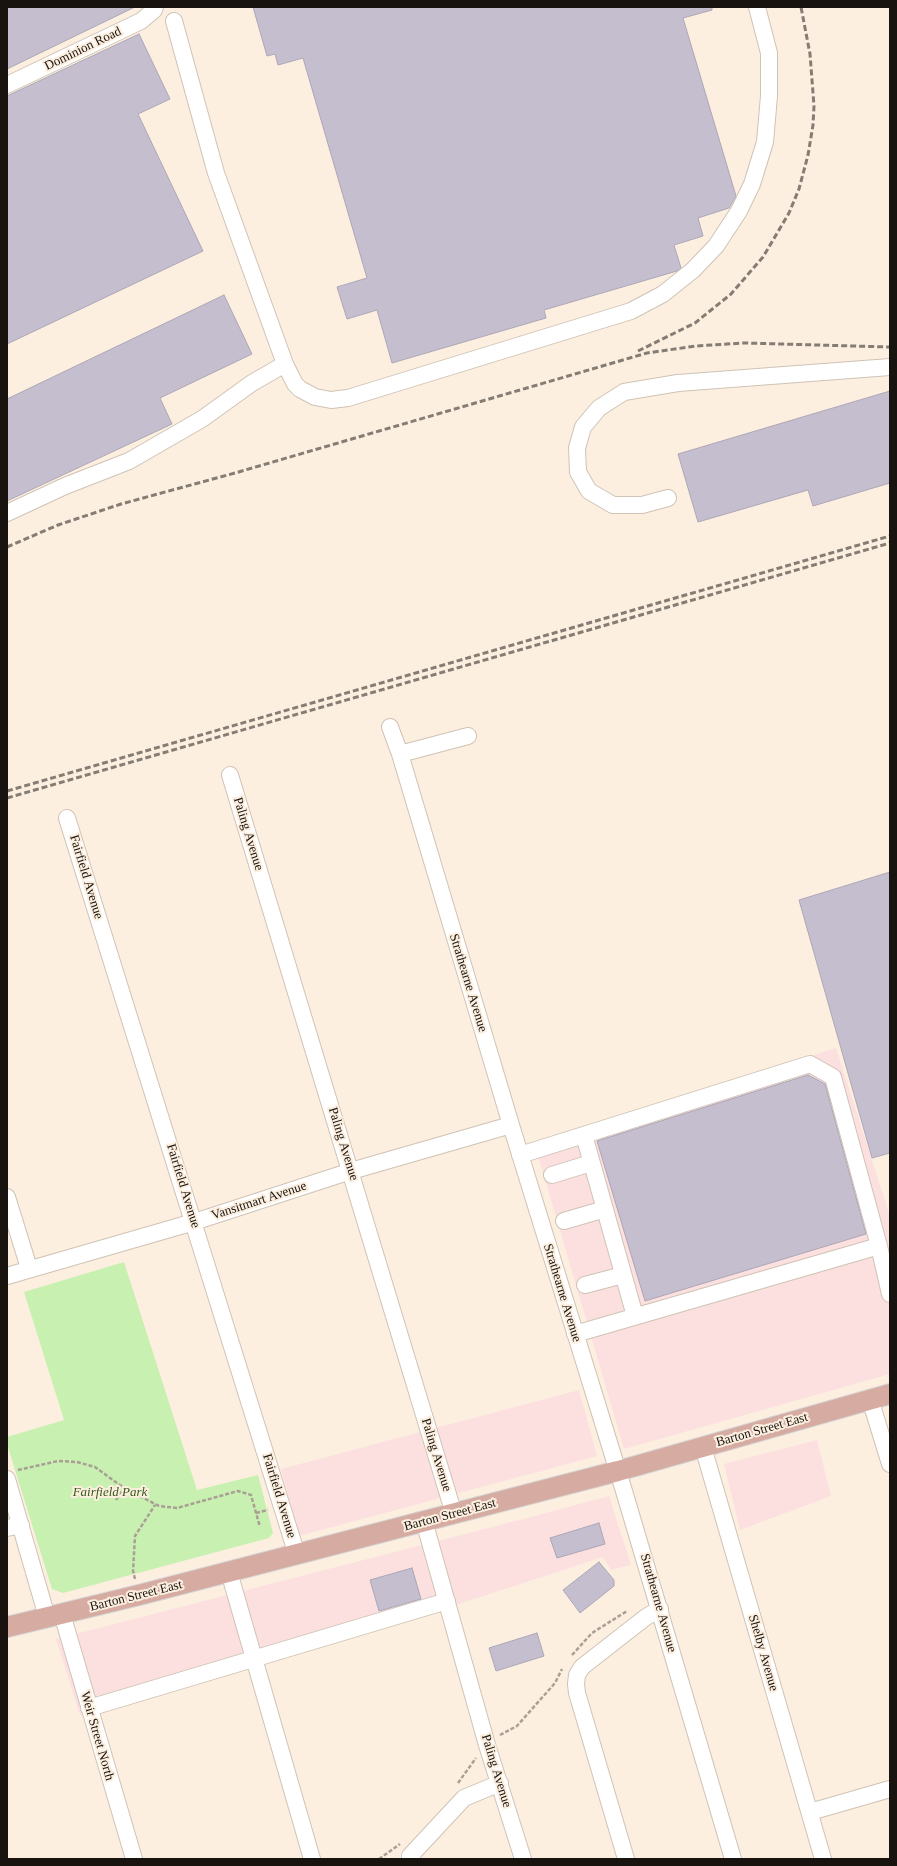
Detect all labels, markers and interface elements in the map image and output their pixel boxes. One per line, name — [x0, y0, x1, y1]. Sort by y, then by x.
street label: Dominion Road — [42, 24, 124, 74]
street label: Paling Avenue — [229, 795, 267, 873]
street label: Fairfield Avenue — [66, 833, 106, 921]
street label: Strathearne Avenue — [446, 932, 490, 1034]
street label: Paling Avenue — [324, 1105, 362, 1183]
street label: Fairfield Avenue — [163, 1142, 203, 1230]
street label: Vansitmart Avenue — [209, 1178, 309, 1224]
street label: Strathearne Avenue — [540, 1242, 584, 1344]
street label: Barton Street East — [714, 1409, 810, 1451]
street label: Paling Avenue — [417, 1416, 455, 1494]
street label: Fairfield Avenue — [259, 1452, 299, 1540]
park label: Fairfield Park — [73, 1485, 147, 1501]
street label: Barton Street East — [402, 1495, 498, 1535]
street label: Strathearne Avenue — [636, 1552, 680, 1654]
street label: Barton Street East — [88, 1577, 184, 1615]
street label: Shelby Avenue — [745, 1613, 781, 1693]
street label: Weir Street North — [77, 1690, 117, 1782]
street label: Paling Avenue — [477, 1732, 515, 1810]

